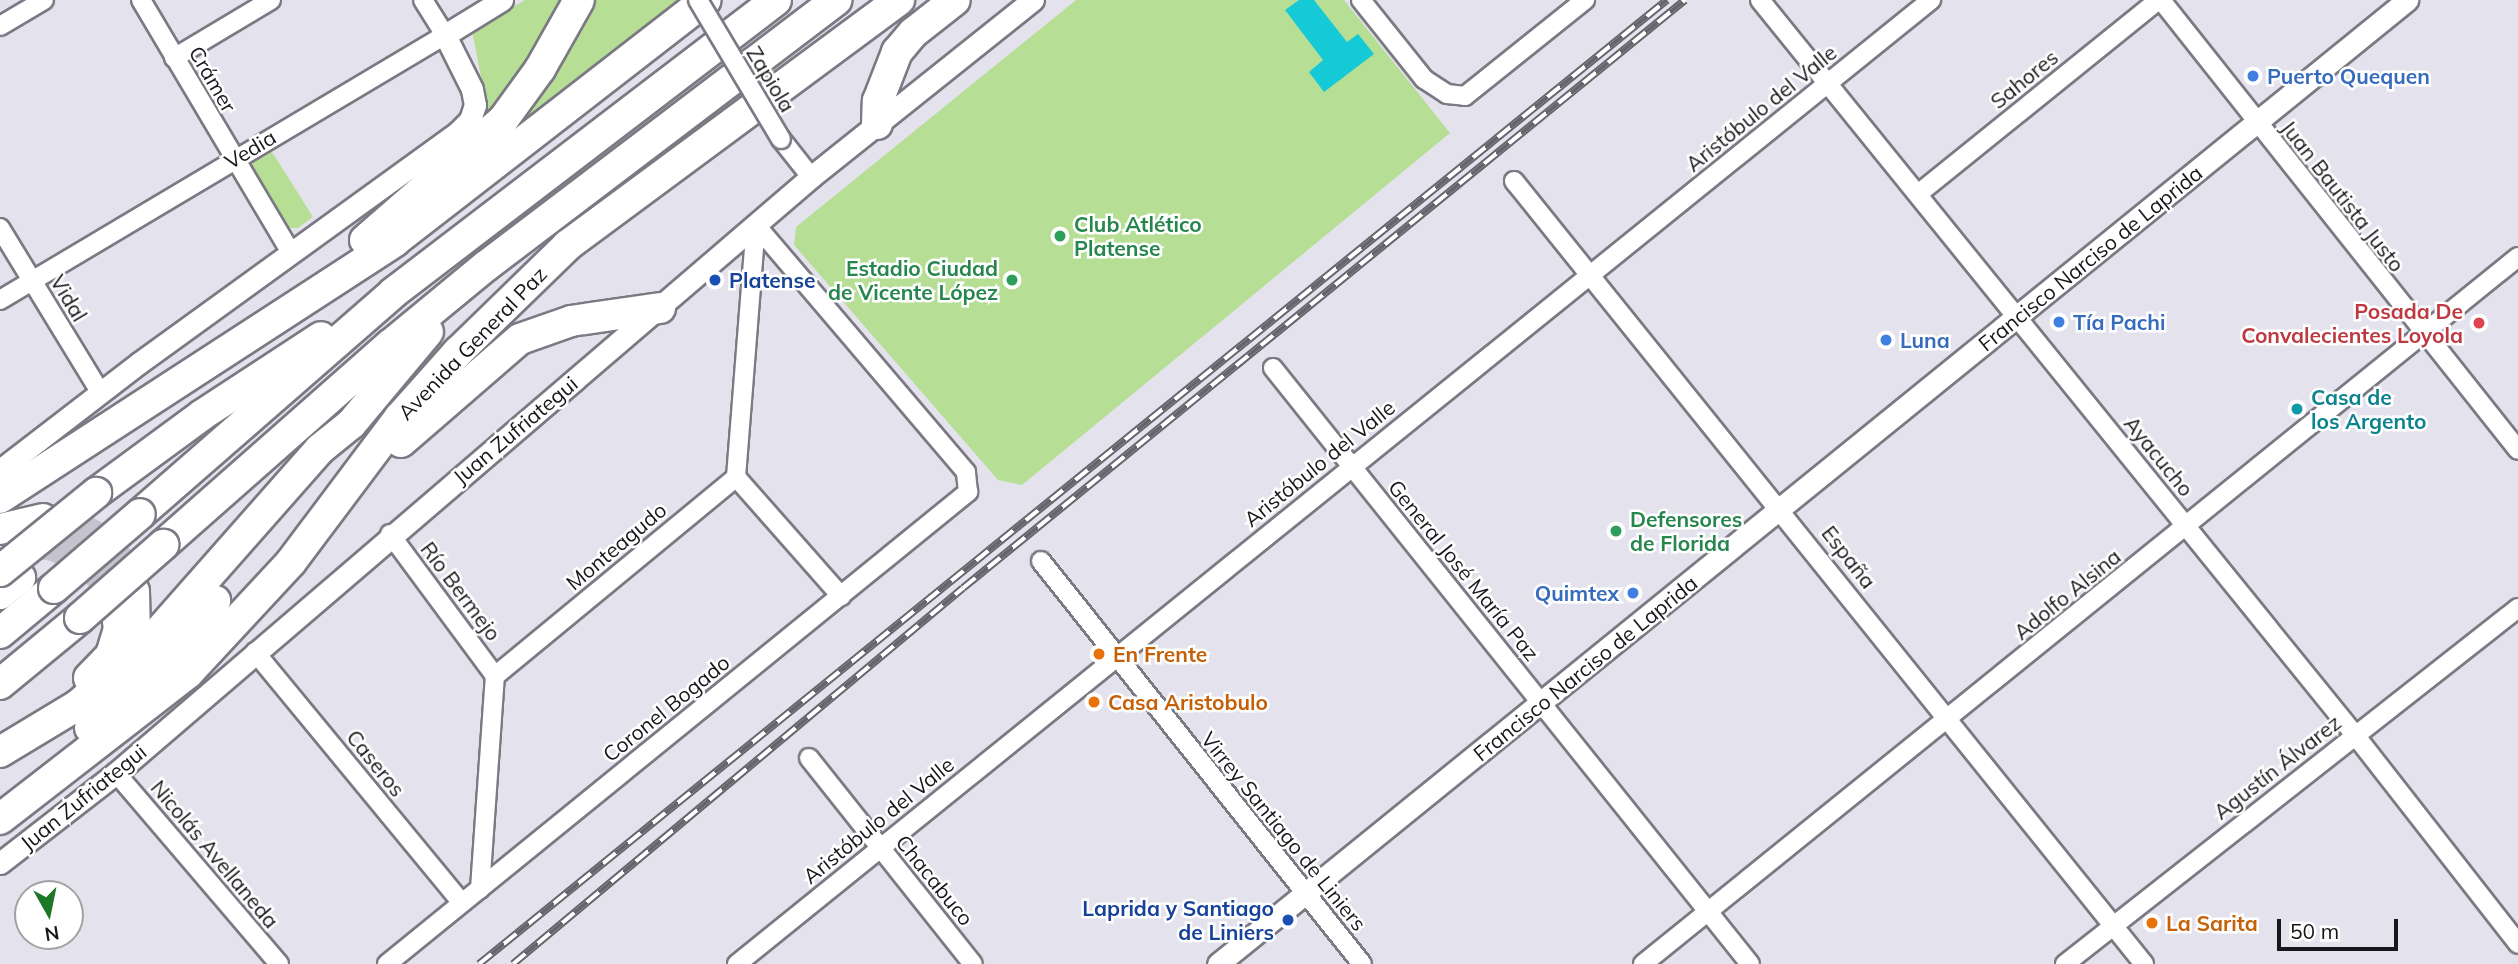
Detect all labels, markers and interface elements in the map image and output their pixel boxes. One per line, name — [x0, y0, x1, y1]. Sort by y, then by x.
street label: Aristóbulo del Valle — [1680, 39, 1842, 177]
street label: Crámer — [184, 41, 242, 117]
street label: Zapiola — [742, 42, 800, 116]
street label: Sahores — [1985, 44, 2063, 114]
place label: Puerto Quequen — [2267, 63, 2430, 89]
marker: Puerto Quequen — [2245, 68, 2261, 84]
street label: Juan Bautista Justo — [2276, 115, 2410, 277]
street label: Vedia — [220, 124, 280, 174]
street label: Francisco Narciso de Laprida — [1973, 160, 2207, 356]
place label: Club Atlético Platense — [1074, 211, 1202, 261]
marker: Club Atlético Platense — [1052, 228, 1068, 244]
place label: Estadio Ciudad de Vicente López — [828, 255, 998, 305]
street label: Avenida General Paz — [392, 261, 552, 425]
place label: Platense — [729, 267, 816, 293]
street label: Vidal — [45, 270, 93, 326]
marker: Platense — [707, 272, 723, 288]
marker: Estadio Ciudad de Vicente López — [1004, 272, 1020, 288]
place label: Posada De Convalecientes Loyola — [2241, 298, 2463, 348]
place label: Tía Pachi — [2073, 309, 2166, 335]
marker: Posada De Convalecientes Loyola — [2469, 313, 2489, 333]
marker: Tía Pachi — [2051, 314, 2067, 330]
place label: Luna — [1900, 327, 1950, 353]
marker: Luna — [1878, 332, 1894, 348]
street label: Juan Zufriategui — [448, 371, 582, 489]
place label: Casa de los Argento — [2311, 384, 2427, 434]
street label: Aristóbulo del Valle — [1238, 394, 1400, 532]
marker: Casa de los Argento — [2289, 401, 2305, 417]
street label: Ayacucho — [2119, 411, 2199, 501]
street label: General José María Paz — [1383, 475, 1545, 665]
street label: Monteagudo — [561, 497, 671, 595]
place label: Defensores de Florida — [1630, 506, 1742, 556]
street label: España — [1817, 521, 1881, 593]
marker: Defensores de Florida — [1608, 523, 1624, 539]
street label: Río Bermejo — [416, 537, 506, 645]
street label: Adolfo Alsina — [2009, 543, 2125, 645]
street label: Francisco Narciso de Laprida — [1468, 570, 1702, 766]
place label: Quimtex — [1535, 580, 1619, 606]
marker: Quimtex — [1625, 585, 1641, 601]
place label: En Frente — [1113, 641, 1207, 667]
marker: En Frente — [1091, 646, 1107, 662]
street label: Coronel Bogado — [598, 649, 734, 767]
place label: Casa Aristobulo — [1108, 689, 1268, 715]
marker: Casa Aristobulo — [1086, 694, 1102, 710]
street label: Agustín Álvarez — [2208, 710, 2346, 824]
street label: Caseros — [342, 725, 410, 801]
street label: Virrey Santiago de Liniers — [1196, 727, 1372, 935]
street label: Juan Zufriategui — [15, 739, 151, 855]
street label: Aristóbulo del Valle — [797, 751, 959, 889]
street label: Nicolás Avellaneda — [146, 775, 284, 933]
street label: Chacabuco — [891, 830, 979, 930]
north arrow — [14, 880, 84, 950]
place label: Laprida y Santiago de Liniers — [1082, 895, 1274, 945]
scale bar — [2280, 904, 2401, 948]
place label: La Sarita — [2166, 910, 2258, 936]
marker: Laprida y Santiago de Liniers — [1280, 912, 1296, 928]
marker: La Sarita — [2144, 915, 2160, 931]
text: 50 m — [2290, 918, 2339, 944]
text: N — [43, 921, 61, 947]

